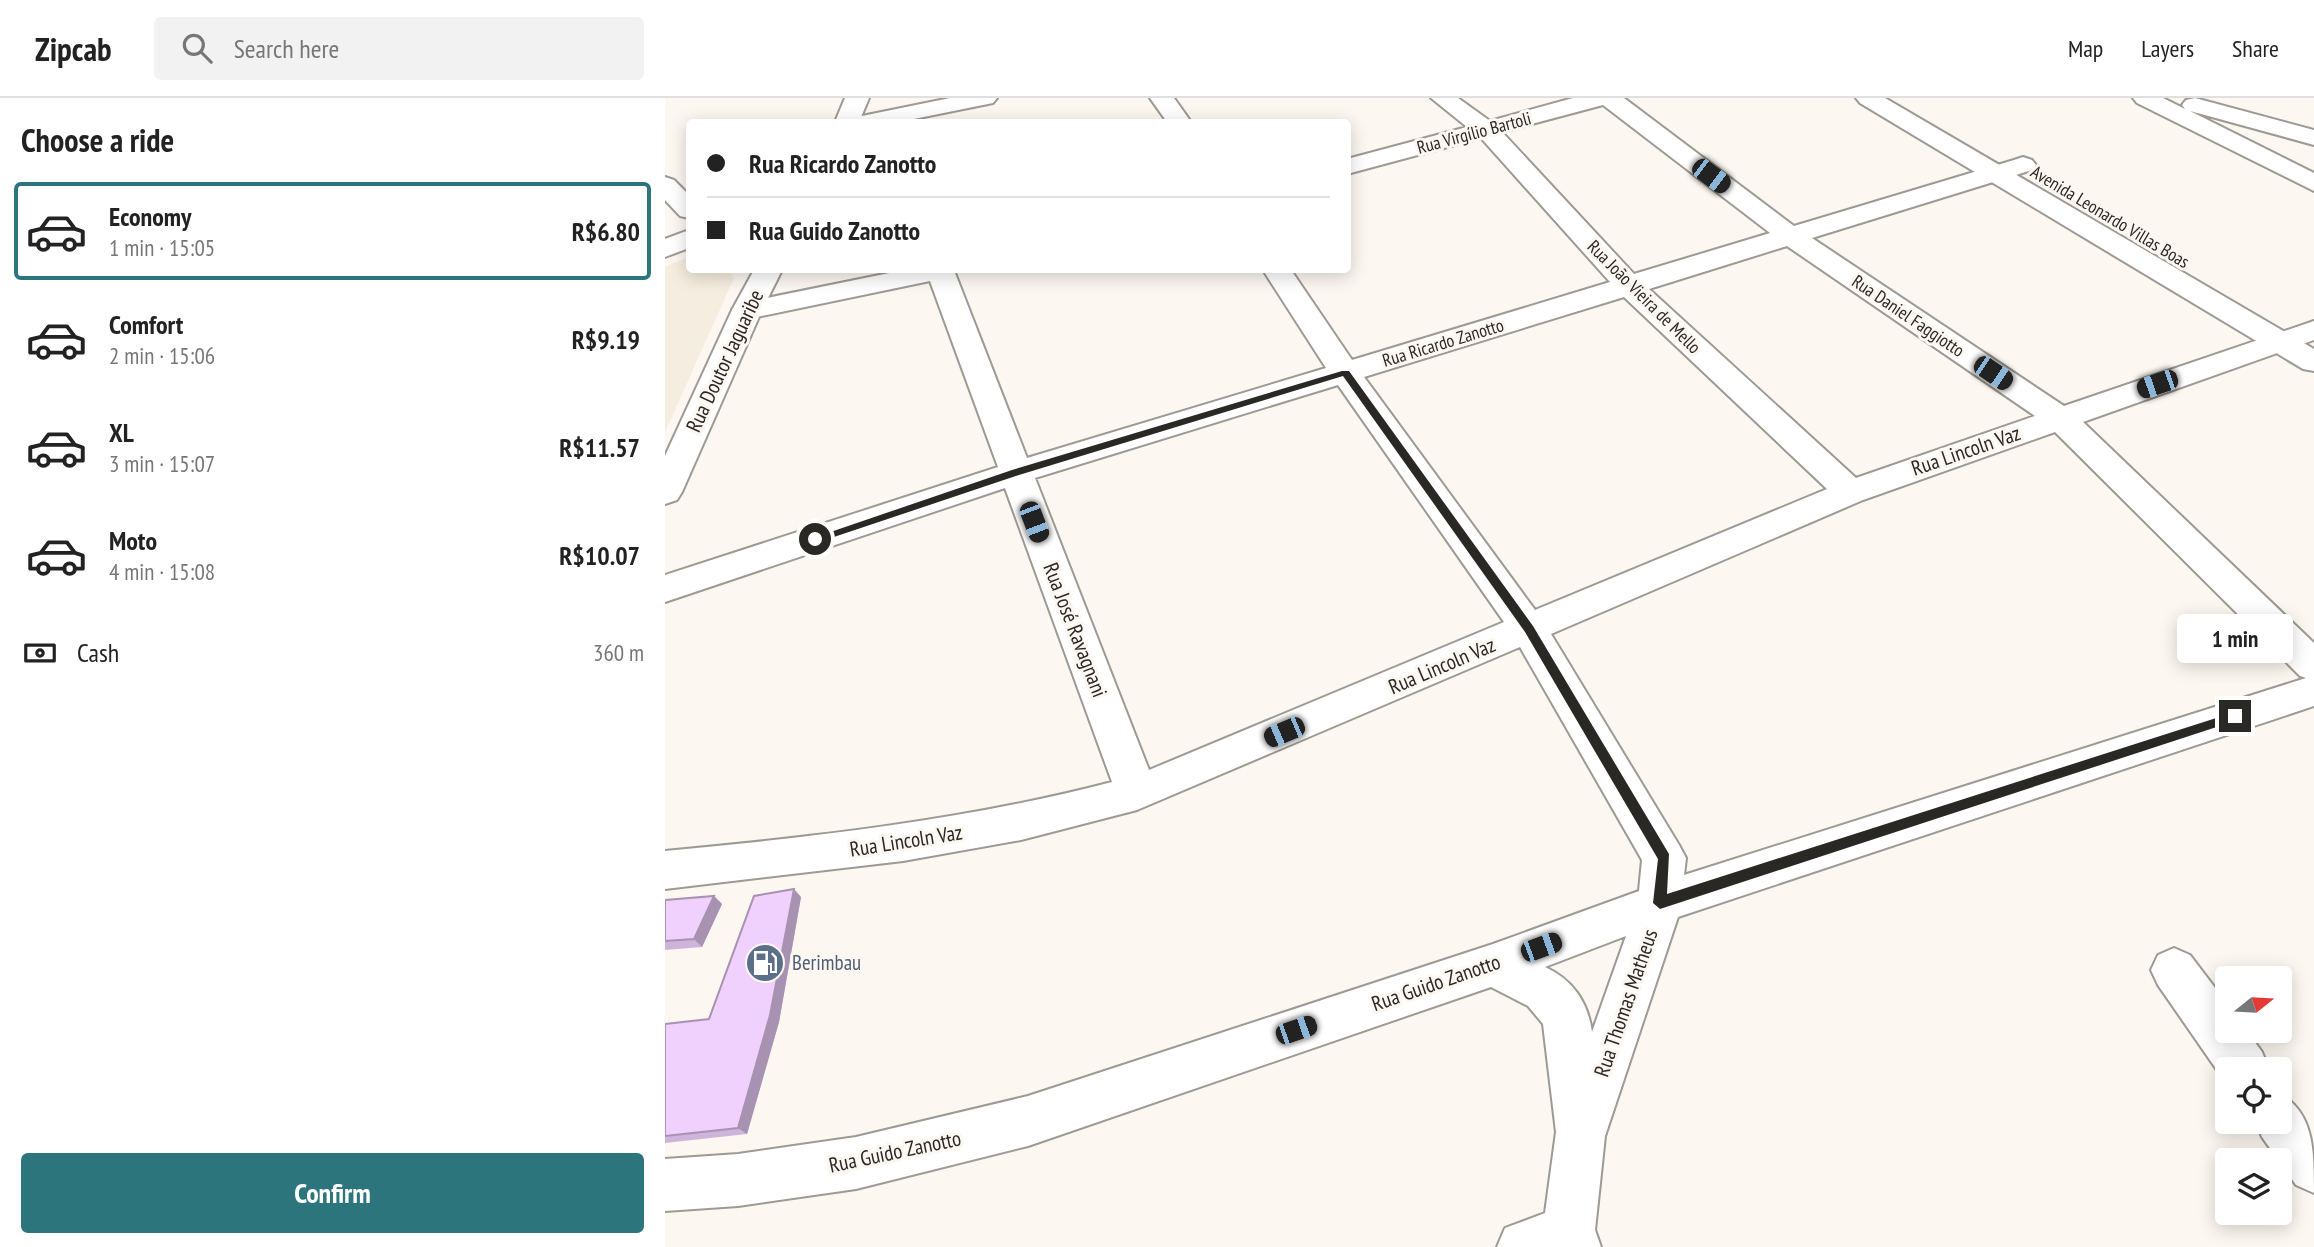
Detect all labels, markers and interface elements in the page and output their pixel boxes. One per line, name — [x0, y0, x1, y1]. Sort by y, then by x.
search box — [154, 17, 644, 80]
text: Zipcab — [35, 27, 112, 70]
icon: search — [178, 29, 216, 67]
text: Search here — [234, 32, 339, 65]
text: Map — [2068, 33, 2103, 64]
text: Layers — [2141, 33, 2194, 64]
text: Share — [2232, 33, 2279, 64]
street label: Rua Virgílio Bartoli — [1414, 106, 1534, 159]
text: Choose a ride — [21, 119, 174, 161]
text: Rua Ricardo Zanotto — [749, 147, 936, 180]
car — [1688, 155, 1735, 197]
street label: Avenida Leonardo Villas Boas — [2027, 160, 2194, 273]
icon: car — [25, 200, 88, 263]
text: Economy — [109, 200, 191, 233]
text: Rua Guido Zanotto — [749, 214, 920, 247]
text: R$6.80 — [572, 215, 640, 248]
text: 1 min · 15:05 — [109, 233, 215, 262]
street label: Rua João Vieira de Mello — [1583, 235, 1706, 359]
street label: Rua Daniel Faggiotto — [1848, 269, 1969, 362]
street label: Rua Doutor Jaguaribe — [680, 285, 769, 436]
icon: car — [25, 308, 88, 371]
text: Comfort — [109, 308, 183, 341]
street label: Rua Ricardo Zanotto — [1379, 313, 1507, 372]
text: R$9.19 — [572, 323, 640, 356]
text: 2 min · 15:06 — [109, 341, 215, 370]
car — [1970, 353, 2017, 393]
car — [2134, 367, 2181, 401]
icon: car — [25, 416, 88, 479]
text: XL — [109, 416, 134, 449]
street label: Rua Lincoln Vaz — [1908, 419, 2024, 482]
text: R$11.57 — [559, 431, 640, 464]
text: 3 min · 15:07 — [109, 449, 215, 478]
car — [1017, 499, 1052, 545]
route start — [799, 523, 831, 555]
icon: car — [25, 524, 88, 587]
text: Moto — [109, 524, 157, 557]
text: R$10.07 — [559, 539, 640, 572]
text: 4 min · 15:08 — [109, 557, 215, 586]
street label: Rua José Ravagnani — [1037, 559, 1113, 701]
callout: 1 min — [2177, 614, 2293, 664]
text: 1 min — [2212, 624, 2258, 653]
street label: Rua Lincoln Vaz — [1384, 631, 1499, 700]
icon: cash — [21, 634, 59, 672]
text: Cash — [77, 636, 119, 669]
text: 360 m — [593, 638, 644, 667]
route end — [2219, 700, 2251, 732]
car — [1261, 714, 1308, 750]
street label: Rua Lincoln Vaz — [848, 818, 964, 863]
street label: Rua Thomas Matheus — [1588, 925, 1663, 1080]
car — [1518, 930, 1565, 964]
fuel station icon: Berimbau — [744, 942, 786, 984]
street label: Rua Guido Zanotto — [1368, 948, 1504, 1017]
place label: Berimbau — [792, 949, 861, 976]
north arrow — [2215, 966, 2293, 1043]
map controls — [2215, 966, 2292, 1225]
car — [1273, 1013, 1320, 1047]
button: locate — [2215, 1057, 2292, 1134]
street label: Rua Guido Zanotto — [826, 1124, 963, 1179]
button: layers — [2215, 1148, 2292, 1225]
button: Confirm — [21, 1153, 644, 1233]

